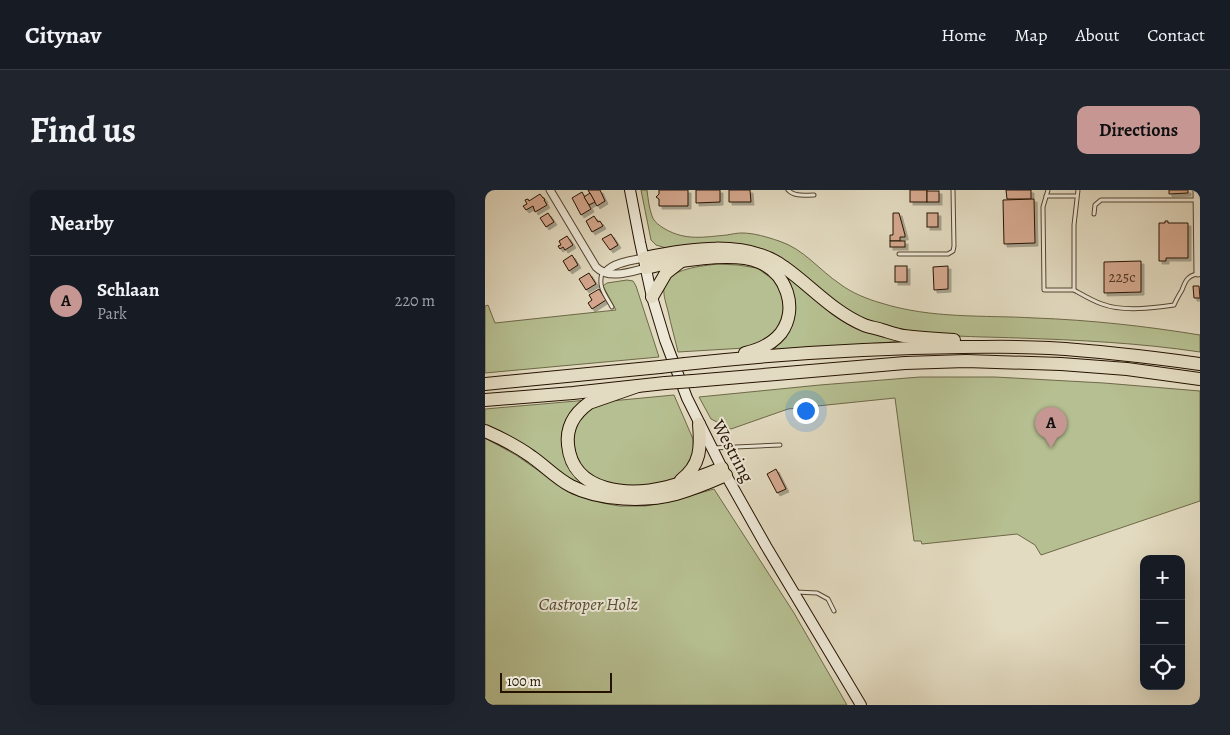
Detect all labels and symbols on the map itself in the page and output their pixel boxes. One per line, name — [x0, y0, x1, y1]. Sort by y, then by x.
house number: 225c — [1108, 267, 1136, 287]
your location — [793, 398, 819, 424]
pin: A — [1035, 407, 1067, 448]
street label: Westring — [706, 415, 759, 486]
park label: Castroper Holz — [538, 592, 638, 616]
scale bar — [500, 670, 613, 693]

